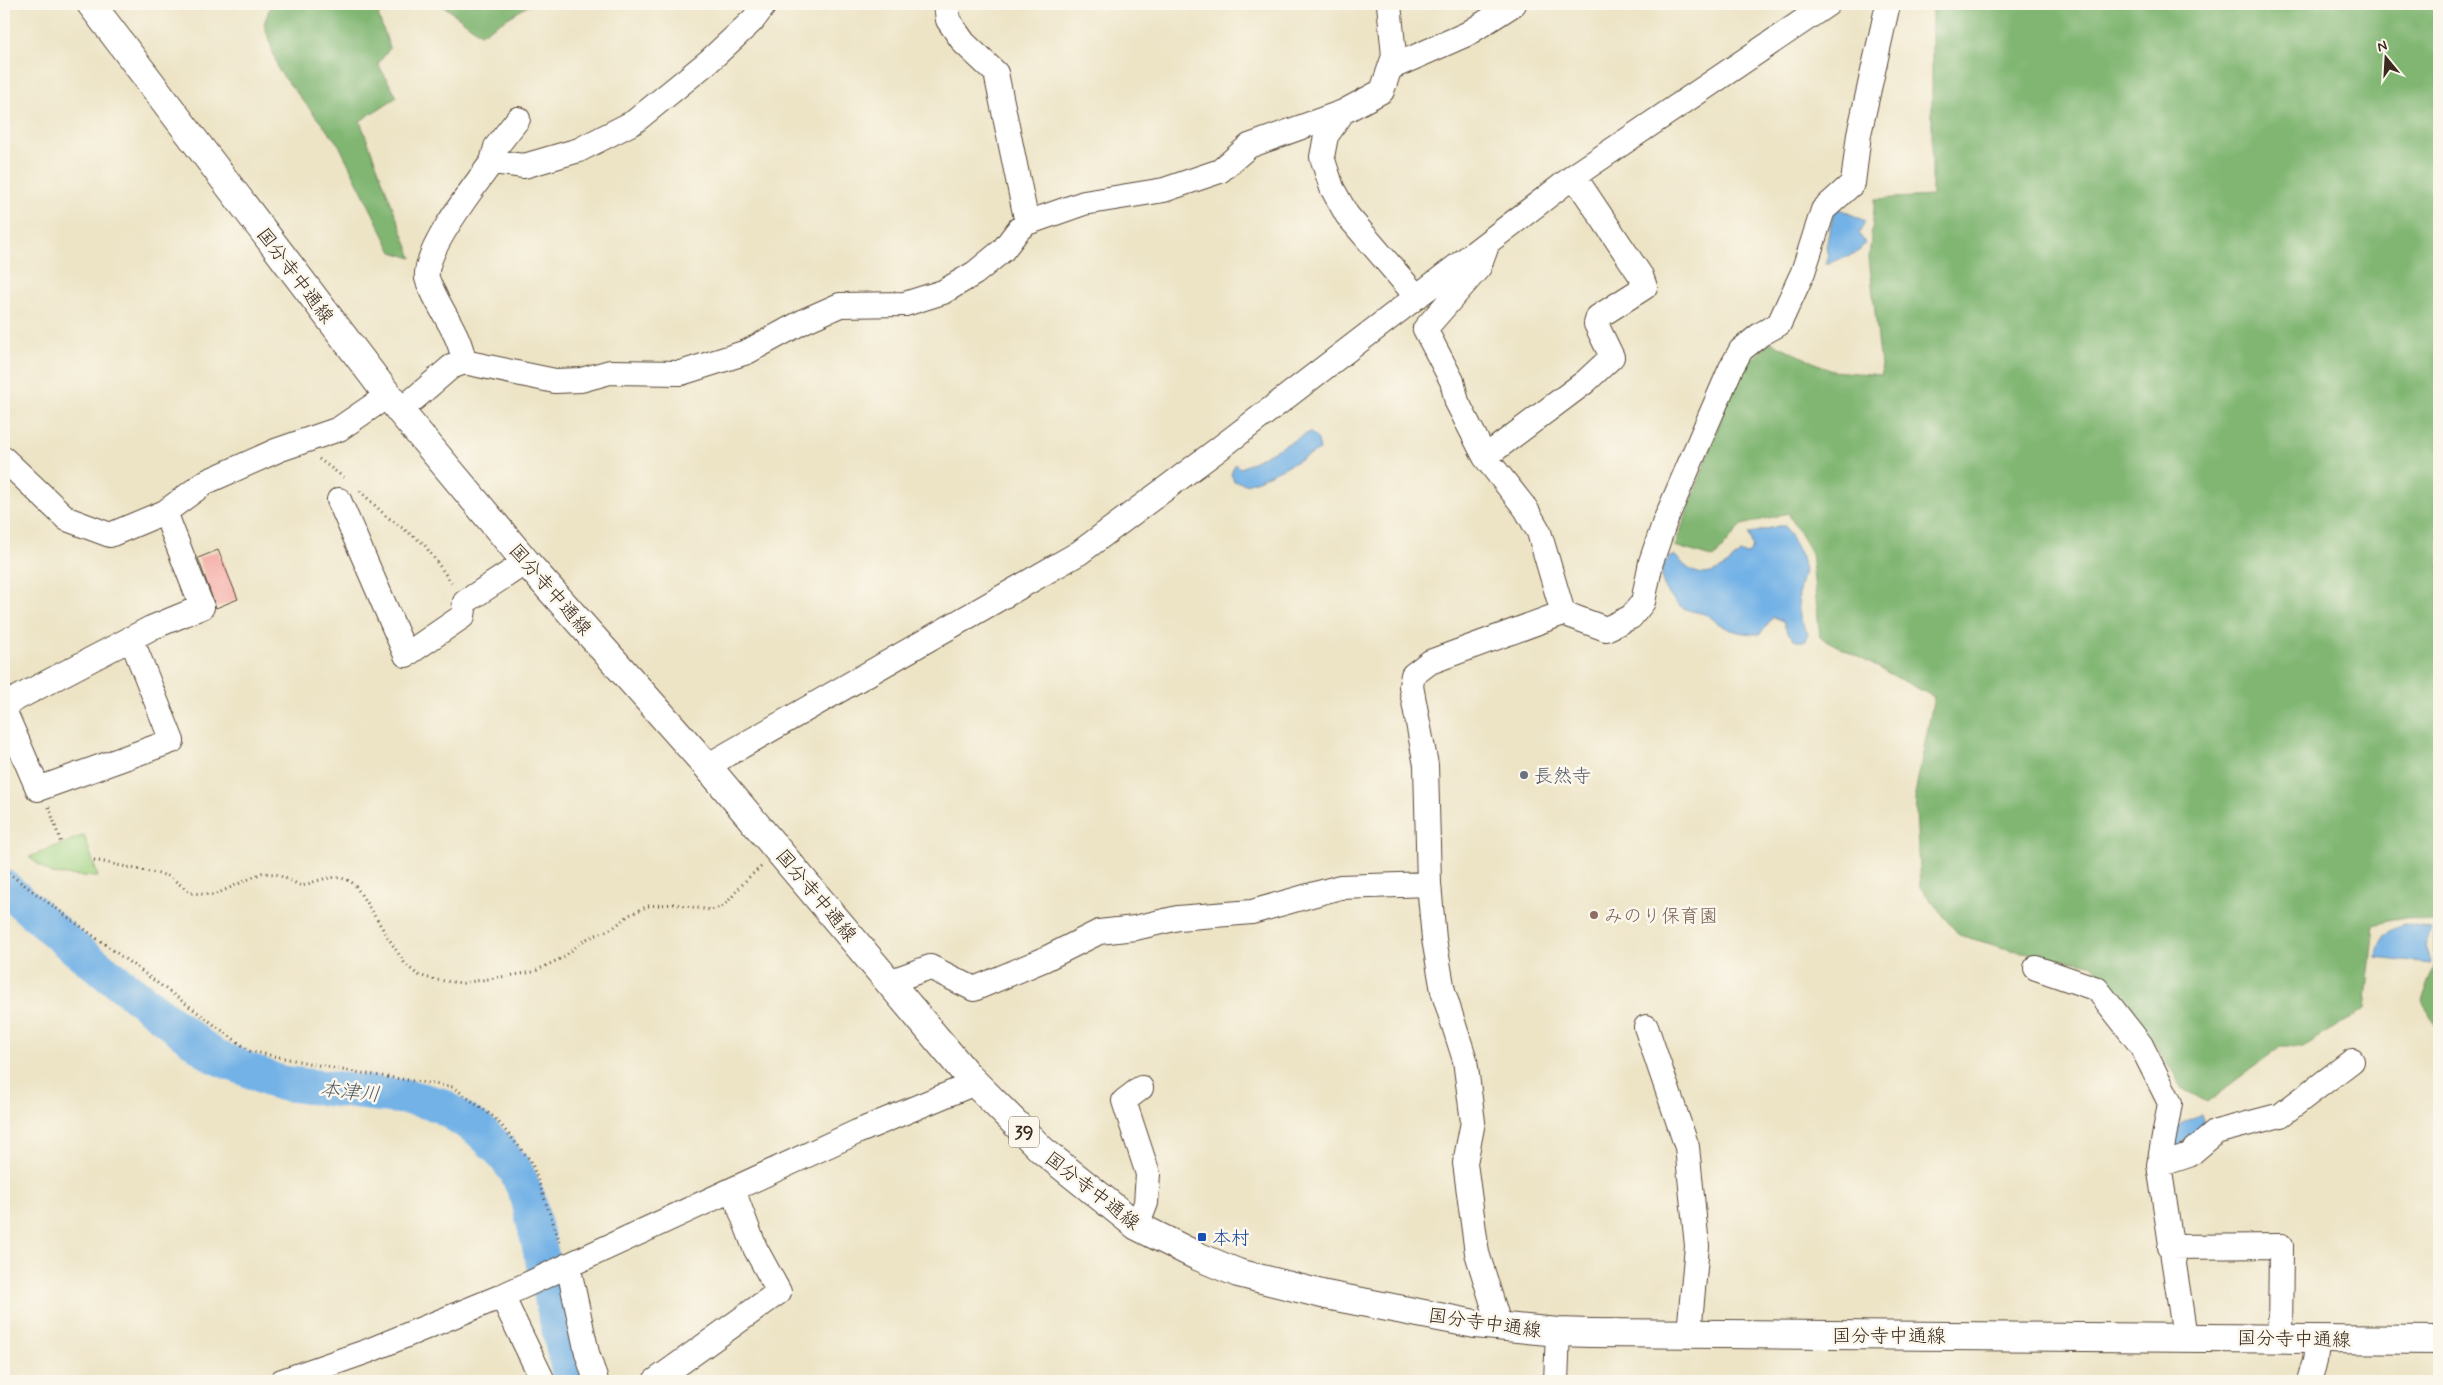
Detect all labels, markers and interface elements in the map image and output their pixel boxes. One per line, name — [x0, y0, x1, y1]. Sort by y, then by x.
north arrow — [2360, 32, 2410, 82]
text: N — [2375, 37, 2390, 57]
street label: 国分寺中通線 — [251, 223, 339, 329]
street label: 国分寺中通線 — [503, 539, 597, 641]
place label: 長然寺 — [1534, 764, 1591, 789]
marker: 長然寺 — [1518, 769, 1530, 781]
street label: 国分寺中通線 — [770, 844, 862, 948]
place label: みのり保育園 — [1604, 904, 1718, 929]
marker: みのり保育園 — [1588, 909, 1600, 921]
water label: 本津川 — [319, 1076, 381, 1109]
road number: 39 — [1009, 1116, 1039, 1148]
street label: 国分寺中通線 — [1039, 1146, 1145, 1236]
place label: 本村 — [1212, 1226, 1250, 1251]
marker: 本村 — [1196, 1231, 1208, 1243]
street label: 国分寺中通線 — [1427, 1303, 1543, 1344]
street label: 国分寺中通線 — [1832, 1324, 1946, 1349]
street label: 国分寺中通線 — [2237, 1326, 2351, 1353]

